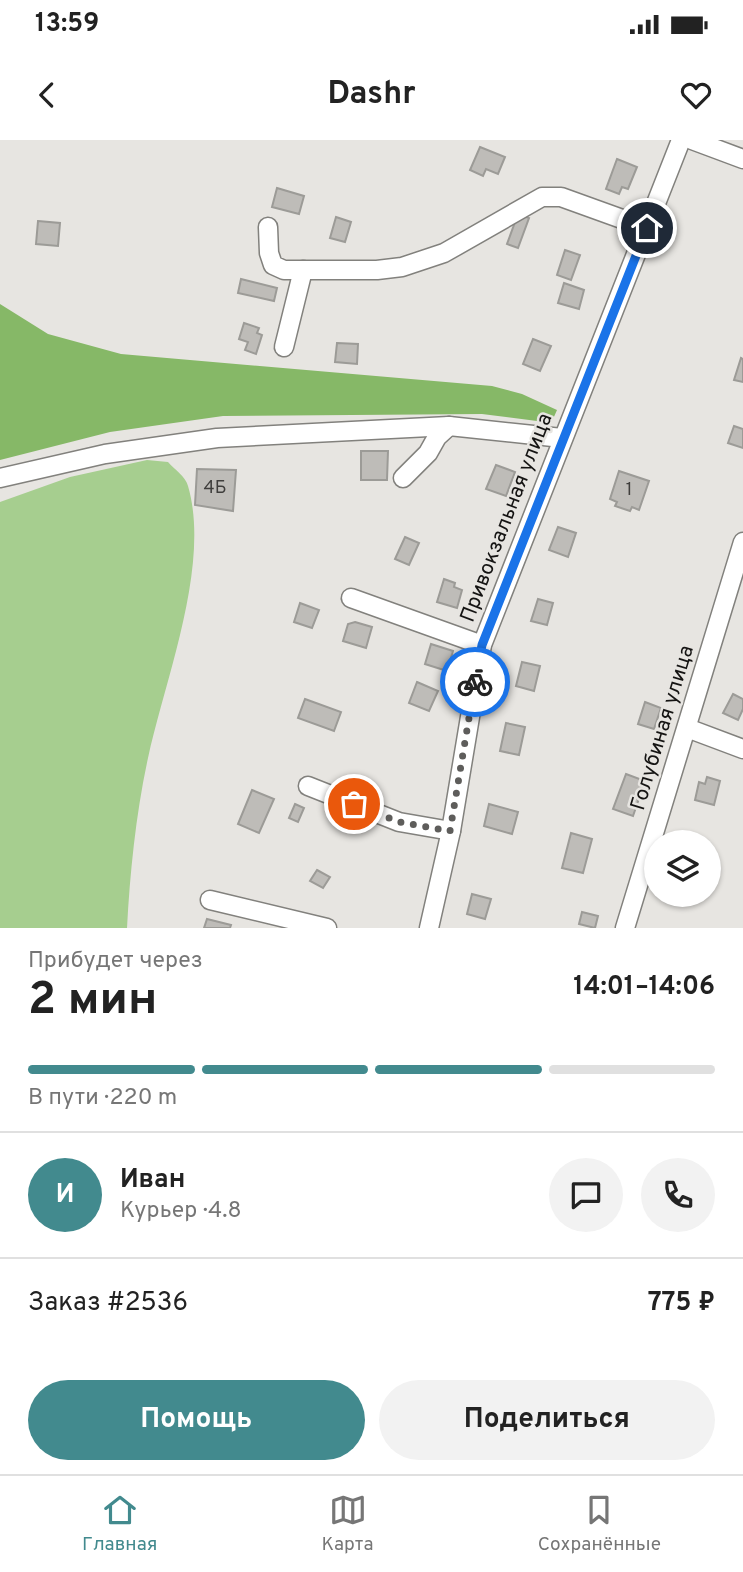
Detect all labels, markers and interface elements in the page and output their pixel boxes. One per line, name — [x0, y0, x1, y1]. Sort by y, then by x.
text: 13:59 — [35, 8, 99, 41]
text: Dashr — [327, 75, 416, 115]
icon: back — [28, 76, 66, 114]
icon: heart — [677, 76, 715, 114]
pin — [617, 198, 677, 258]
icon: home — [628, 209, 666, 247]
street label: Привокзальная улица — [455, 410, 559, 626]
house number: 4Б — [204, 477, 227, 500]
house number: 1 — [626, 479, 632, 502]
street label: Голубиная улица — [625, 642, 701, 814]
courier — [440, 647, 510, 717]
icon: bike — [456, 663, 494, 701]
pin — [324, 774, 384, 834]
icon: bag — [335, 785, 373, 823]
map controls — [644, 830, 721, 907]
button: layers — [644, 830, 721, 907]
text: Прибудет через — [28, 947, 203, 976]
text: 14:01–14:06 — [573, 971, 715, 1004]
text: 2 мин — [28, 972, 157, 1031]
text: В пути · 220 m — [28, 1084, 177, 1113]
button: chat — [549, 1158, 623, 1232]
button: phone — [641, 1158, 715, 1232]
text: Иван — [120, 1164, 185, 1197]
text: И — [56, 1179, 74, 1212]
text: Курьер · 4.8 — [120, 1197, 242, 1226]
text: Заказ #2536 — [28, 1287, 188, 1320]
text: 775 ₽ — [648, 1287, 715, 1320]
button: Помощь — [28, 1380, 365, 1460]
button: Поделиться — [379, 1380, 715, 1460]
tab: Главная — [82, 1491, 157, 1557]
tab: Карта — [322, 1491, 374, 1557]
tab: Сохранённые — [538, 1491, 661, 1557]

